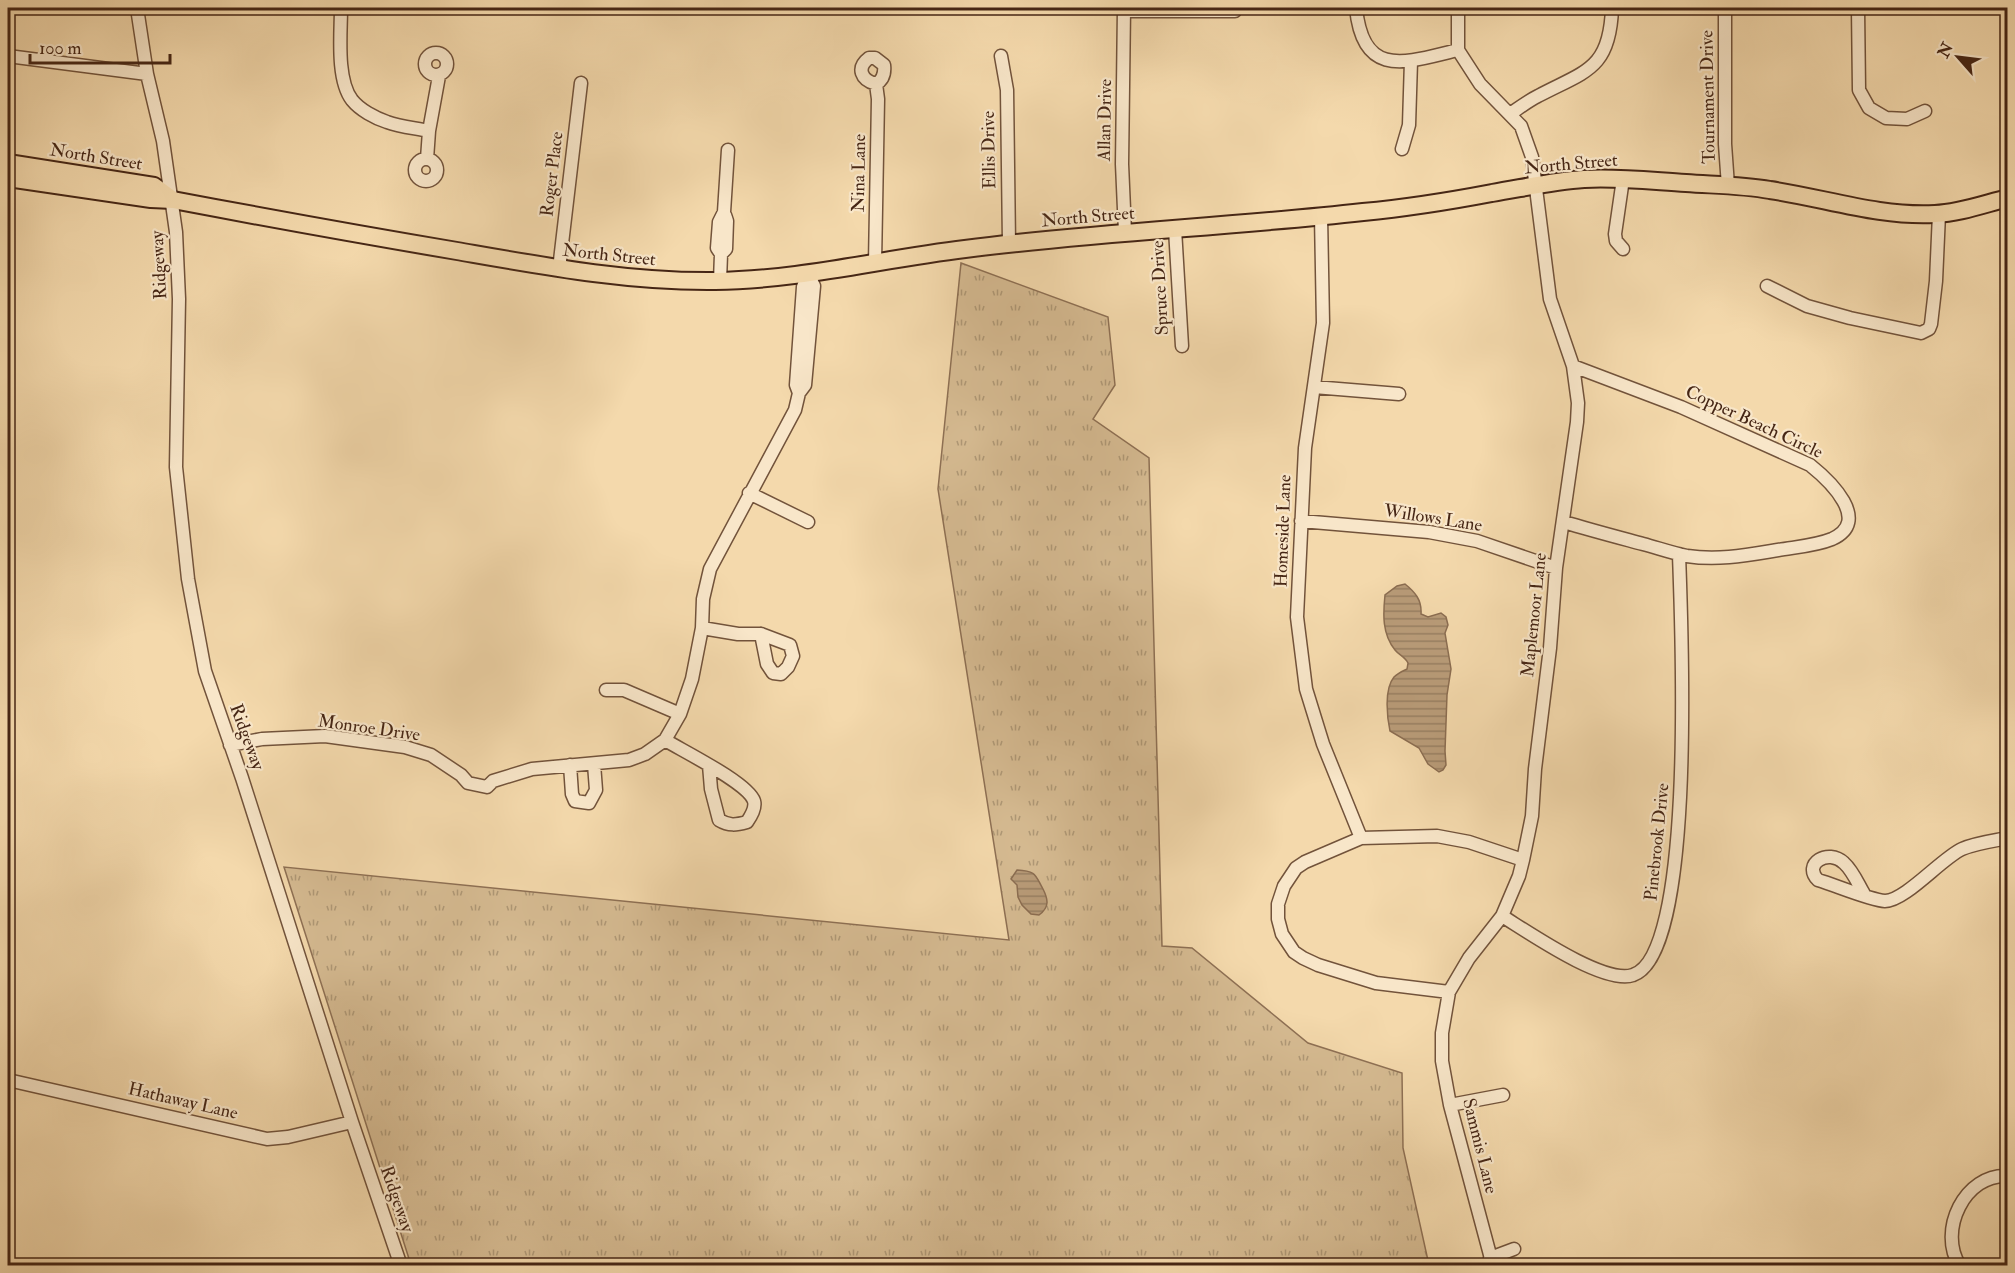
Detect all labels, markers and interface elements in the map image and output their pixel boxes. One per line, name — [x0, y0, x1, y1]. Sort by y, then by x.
scale bar — [30, 27, 170, 65]
north arrow — [1928, 27, 1988, 87]
street label: Tournament Drive — [1695, 29, 1721, 164]
text: 100 m — [39, 37, 82, 60]
text: N — [1933, 39, 1958, 62]
street label: Allan Drive — [1093, 78, 1117, 162]
street label: Ellis Drive — [977, 110, 1001, 189]
street label: Roger Place — [535, 130, 569, 218]
street label: Nina Lane — [847, 133, 871, 212]
street label: North Street — [48, 138, 144, 176]
street label: North Street — [1523, 148, 1619, 180]
street label: North Street — [1040, 201, 1136, 233]
street label: Ridgeway — [146, 229, 172, 300]
street label: North Street — [561, 239, 657, 271]
street label: Spruce Drive — [1146, 240, 1174, 336]
street label: Copper Beach Circle — [1682, 380, 1827, 464]
street label: Homeside Lane — [1270, 474, 1296, 588]
street label: Willows Lane — [1381, 499, 1484, 537]
street label: Maplemoor Lane — [1516, 551, 1552, 678]
street label: Ridgeway — [224, 701, 270, 774]
street label: Monroe Drive — [316, 709, 422, 747]
street label: Pinebrook Drive — [1639, 781, 1675, 902]
street label: Hathaway Lane — [126, 1077, 241, 1125]
street label: Sammis Lane — [1457, 1096, 1503, 1196]
street label: Ridgeway — [375, 1163, 419, 1236]

